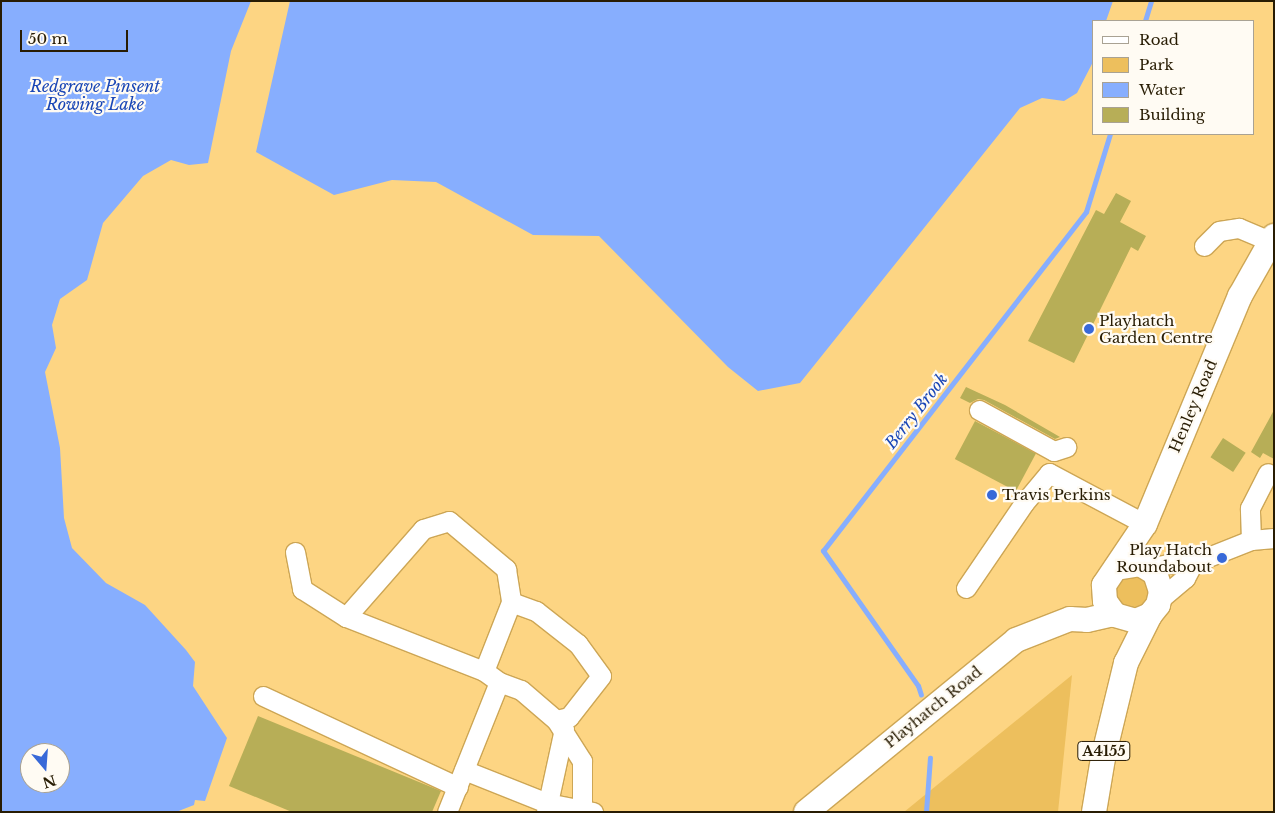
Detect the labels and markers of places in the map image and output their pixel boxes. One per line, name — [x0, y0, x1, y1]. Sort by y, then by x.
place label: Playhatch Garden Centre — [1099, 311, 1213, 346]
marker: Playhatch Garden Centre — [1083, 323, 1095, 335]
place label: Travis Perkins — [1002, 486, 1111, 504]
marker: Travis Perkins — [986, 489, 998, 501]
place label: Play Hatch Roundabout — [1116, 540, 1212, 575]
marker: Play Hatch Roundabout — [1216, 552, 1228, 564]

